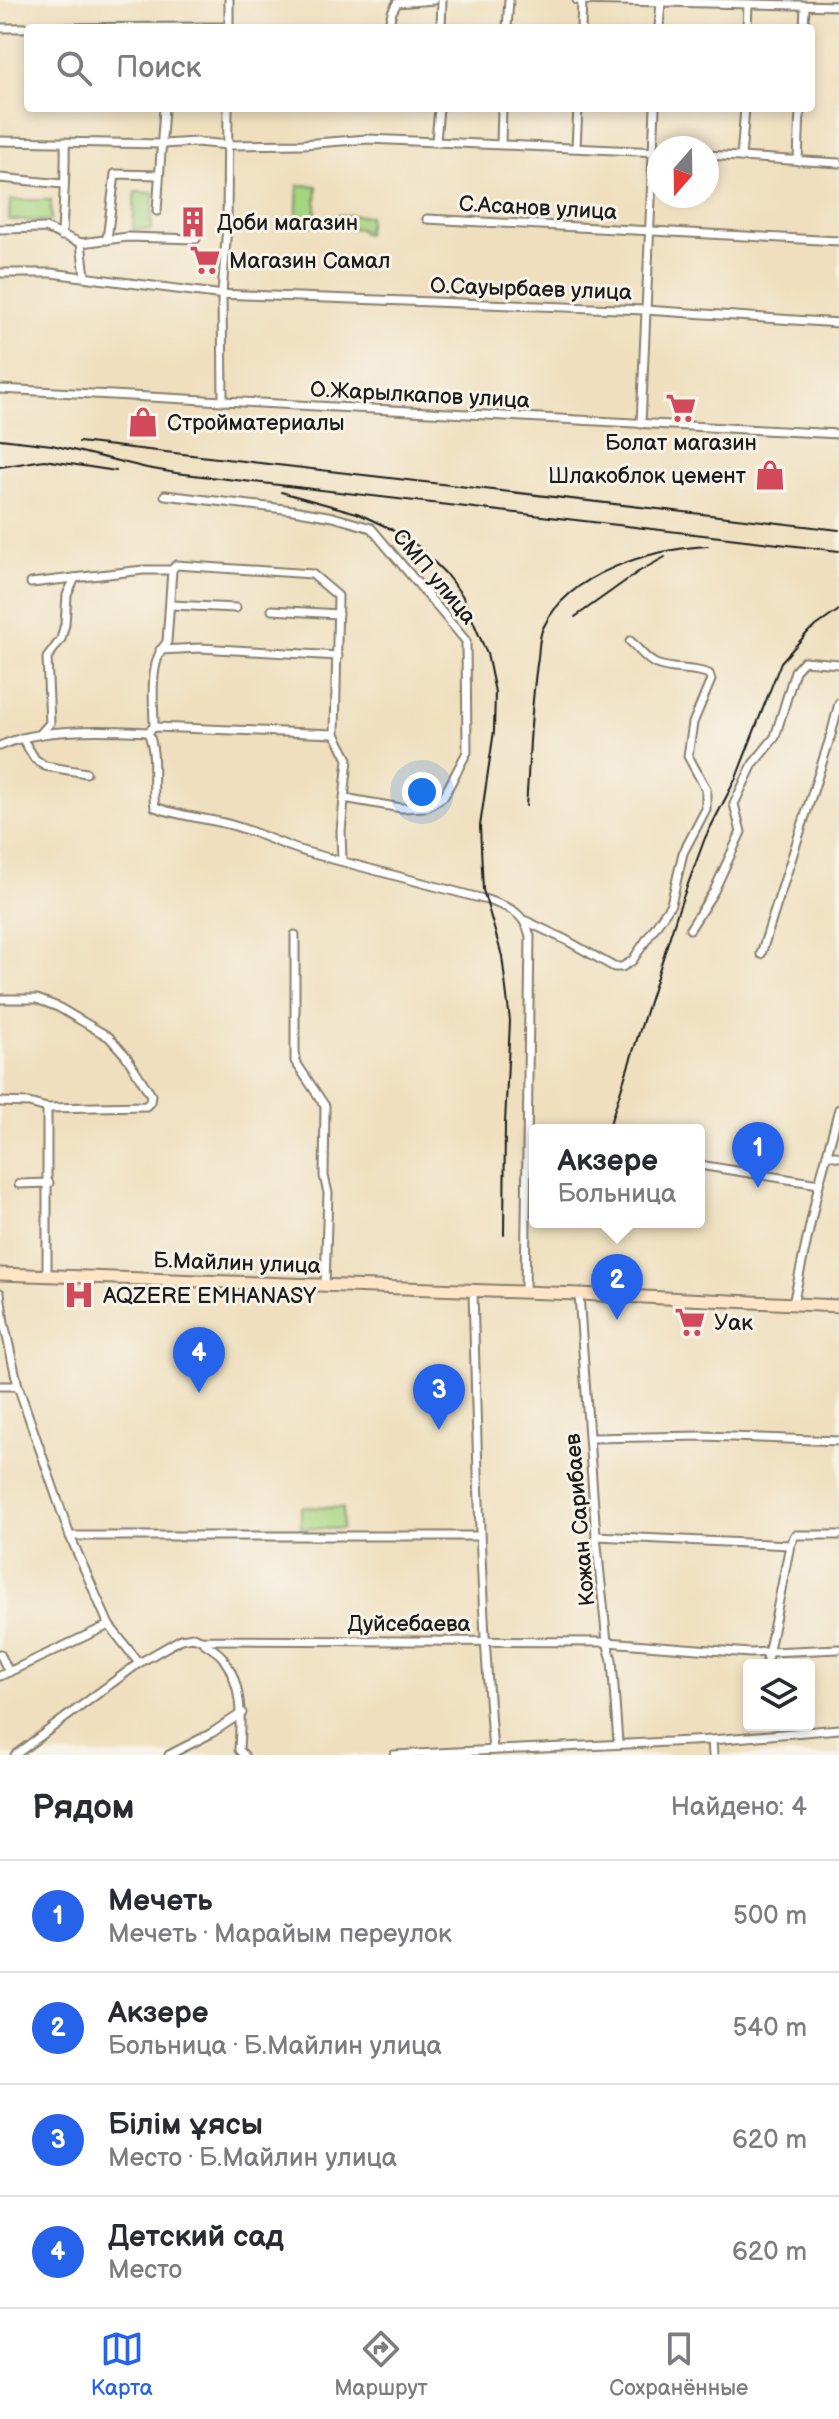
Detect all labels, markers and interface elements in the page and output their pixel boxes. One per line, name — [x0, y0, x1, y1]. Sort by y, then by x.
search box — [24, 24, 815, 112]
icon: search — [52, 46, 96, 90]
text: Поиск — [116, 50, 202, 86]
north arrow — [647, 136, 719, 208]
street label: С.Асанов улица — [458, 191, 618, 226]
building icon: Доби магазин — [176, 205, 210, 239]
place label: Доби магазин — [217, 210, 358, 237]
supermarket icon: Магазин Самал — [188, 243, 222, 277]
place label: Магазин Самал — [229, 248, 391, 275]
street label: О.Сауырбаев улица — [430, 272, 632, 307]
street label: О.Жарылкапов улица — [309, 376, 530, 415]
supermarket icon: Болат магазин — [664, 391, 698, 425]
shop icon: Стройматериалы — [126, 405, 160, 439]
place label: Стройматериалы — [167, 410, 345, 437]
place label: Болат магазин — [605, 430, 757, 457]
shop icon: Шлакоблок цемент — [753, 458, 787, 492]
place label: Шлакоблок цемент — [548, 463, 747, 490]
street label: СМП улица — [386, 524, 482, 630]
your location — [402, 772, 442, 812]
pin: 1 — [732, 1122, 784, 1188]
popup — [529, 1124, 705, 1228]
text: Акзере — [558, 1143, 658, 1179]
text: Больница — [558, 1179, 676, 1210]
street label: Б.Майлин улица — [153, 1247, 321, 1280]
pin: 2 — [591, 1254, 643, 1320]
hospital icon: AQZERE EMHANASY — [62, 1278, 96, 1312]
place label: AQZERE EMHANASY — [103, 1283, 316, 1310]
supermarket icon: Уак — [673, 1305, 707, 1339]
place label: Уак — [714, 1310, 753, 1337]
pin: 4 — [173, 1327, 225, 1393]
pin: 3 — [413, 1364, 465, 1430]
street label: Кожан Сарибаев — [559, 1432, 601, 1607]
street label: Дуйсебаева — [347, 1611, 471, 1638]
map controls — [743, 1659, 815, 1731]
button: layers — [743, 1659, 815, 1731]
text: Рядом — [32, 1787, 134, 1828]
text: Найдено: 4 — [671, 1792, 807, 1823]
text: Мечеть — [108, 1883, 213, 1919]
text: 1 — [53, 1901, 63, 1932]
text: 500 m — [733, 1901, 807, 1932]
text: Мечеть · Марайым переулок — [108, 1919, 452, 1950]
text: Акзере — [108, 1995, 208, 2031]
text: 2 — [50, 2013, 66, 2044]
text: 540 m — [732, 2013, 807, 2044]
text: Больница · Б.Майлин улица — [108, 2031, 442, 2062]
text: Білім ұясы — [108, 2107, 263, 2143]
text: 3 — [50, 2125, 66, 2156]
text: 620 m — [732, 2125, 807, 2156]
text: Место · Б.Майлин улица — [108, 2143, 397, 2174]
text: Детский сад — [108, 2219, 284, 2255]
text: 4 — [50, 2237, 66, 2268]
text: 620 m — [732, 2237, 807, 2268]
text: Место — [108, 2255, 182, 2286]
tab: Карта — [91, 2327, 153, 2402]
tab: Маршрут — [334, 2327, 428, 2402]
tab: Сохранённые — [609, 2327, 748, 2402]

